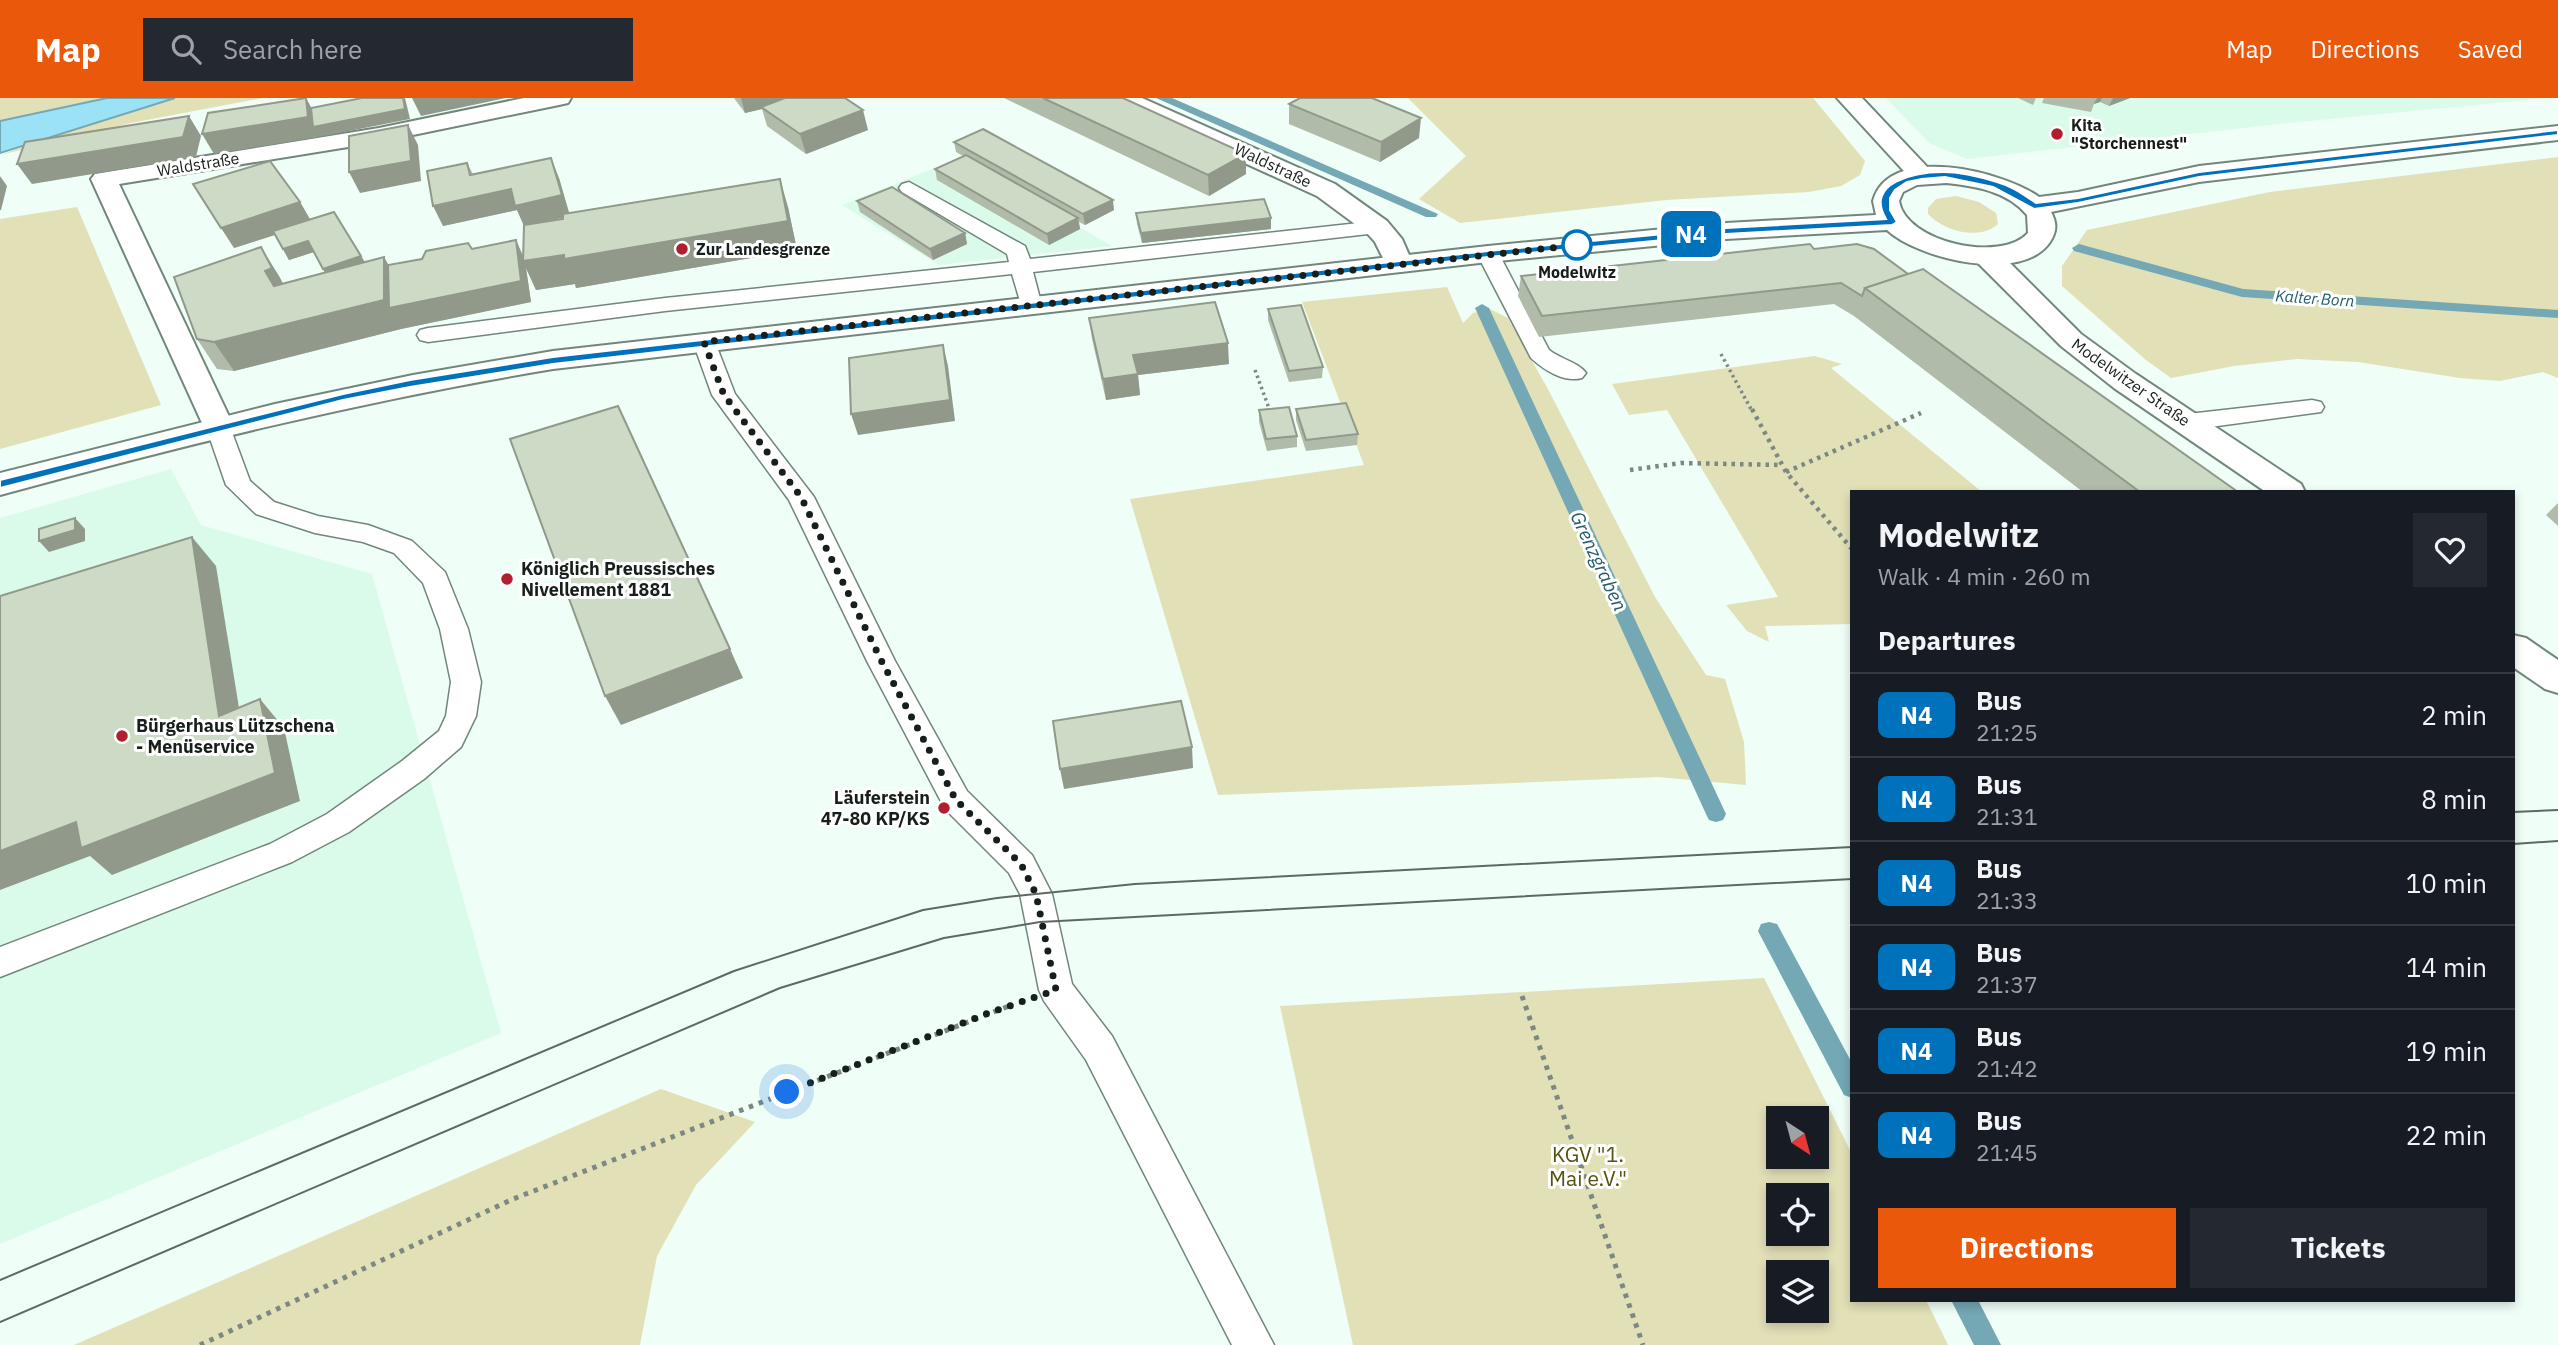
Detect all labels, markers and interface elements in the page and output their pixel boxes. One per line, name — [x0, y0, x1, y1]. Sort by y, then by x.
search box — [143, 18, 633, 81]
text: Map — [35, 28, 101, 71]
icon: search — [167, 30, 205, 68]
text: Search here — [223, 32, 362, 66]
text: Map — [2226, 33, 2272, 65]
text: Directions — [2310, 33, 2420, 65]
text: Saved — [2458, 33, 2523, 65]
place label: Kita "Storchennest" — [2071, 115, 2187, 153]
marker: Kita "Storchennest" — [2049, 126, 2065, 142]
street label: Waldstraße — [1231, 138, 1315, 192]
street label: Waldstraße — [155, 148, 241, 180]
line badge: N4 — [1660, 211, 1722, 257]
text: N4 — [1675, 218, 1707, 250]
marker: Modelwitz — [1562, 230, 1592, 260]
place label: Zur Landesgrenze — [696, 239, 830, 259]
marker: Zur Landesgrenze — [674, 241, 690, 257]
place label: Modelwitz — [1538, 262, 1616, 282]
water label: Kalter Born — [2275, 285, 2355, 311]
street label: Modelwitzer Straße — [2068, 334, 2194, 431]
water label: Grenzgraben — [1565, 507, 1633, 615]
text: Modelwitz — [1878, 513, 2039, 556]
button: heart — [2413, 513, 2487, 587]
place label: Königlich Preussisches Nivellement 1881 — [521, 557, 715, 601]
text: Walk · 4 min · 260 m — [1878, 561, 2091, 591]
marker: Königlich Preussisches Nivellement 1881 — [499, 571, 515, 587]
text: Departures — [1878, 623, 2016, 657]
text: Bus — [1976, 683, 2022, 717]
text: 2 min — [2421, 698, 2487, 732]
text: N4 — [1901, 699, 1932, 731]
place label: Bürgerhaus Lützschena - Menüservice — [136, 714, 335, 758]
text: 21:25 — [1976, 717, 2038, 747]
marker: Bürgerhaus Lützschena - Menüservice — [114, 728, 130, 744]
text: Bus — [1976, 767, 2022, 801]
text: 8 min — [2421, 782, 2487, 816]
text: N4 — [1901, 783, 1932, 815]
place label: Läuferstein 47-80 KP/KS — [821, 786, 930, 830]
marker: Läuferstein 47-80 KP/KS — [936, 800, 952, 816]
text: 21:31 — [1976, 801, 2038, 831]
text: Bus — [1976, 851, 2022, 885]
text: 10 min — [2406, 866, 2487, 900]
text: N4 — [1901, 867, 1932, 899]
text: 21:33 — [1976, 885, 2038, 915]
text: Bus — [1976, 935, 2022, 969]
text: 14 min — [2406, 950, 2487, 984]
text: N4 — [1901, 951, 1932, 983]
text: 21:37 — [1976, 969, 2038, 999]
text: Bus — [1976, 1019, 2022, 1053]
text: 19 min — [2406, 1034, 2487, 1068]
text: N4 — [1901, 1035, 1932, 1067]
text: 21:42 — [1976, 1053, 2038, 1083]
your location — [769, 1074, 804, 1109]
text: Bus — [1976, 1103, 2022, 1137]
north arrow — [1766, 1106, 1829, 1169]
map controls — [1766, 1106, 1829, 1323]
text: 22 min — [2406, 1118, 2487, 1152]
text: N4 — [1901, 1119, 1932, 1151]
text: 21:45 — [1976, 1137, 2038, 1167]
park label: KGV "1. Mai e.V." — [1549, 1140, 1627, 1192]
button: locate — [1766, 1183, 1829, 1246]
button: Directions — [1878, 1208, 2176, 1288]
button: Tickets — [2190, 1208, 2487, 1288]
button: layers — [1766, 1260, 1829, 1323]

